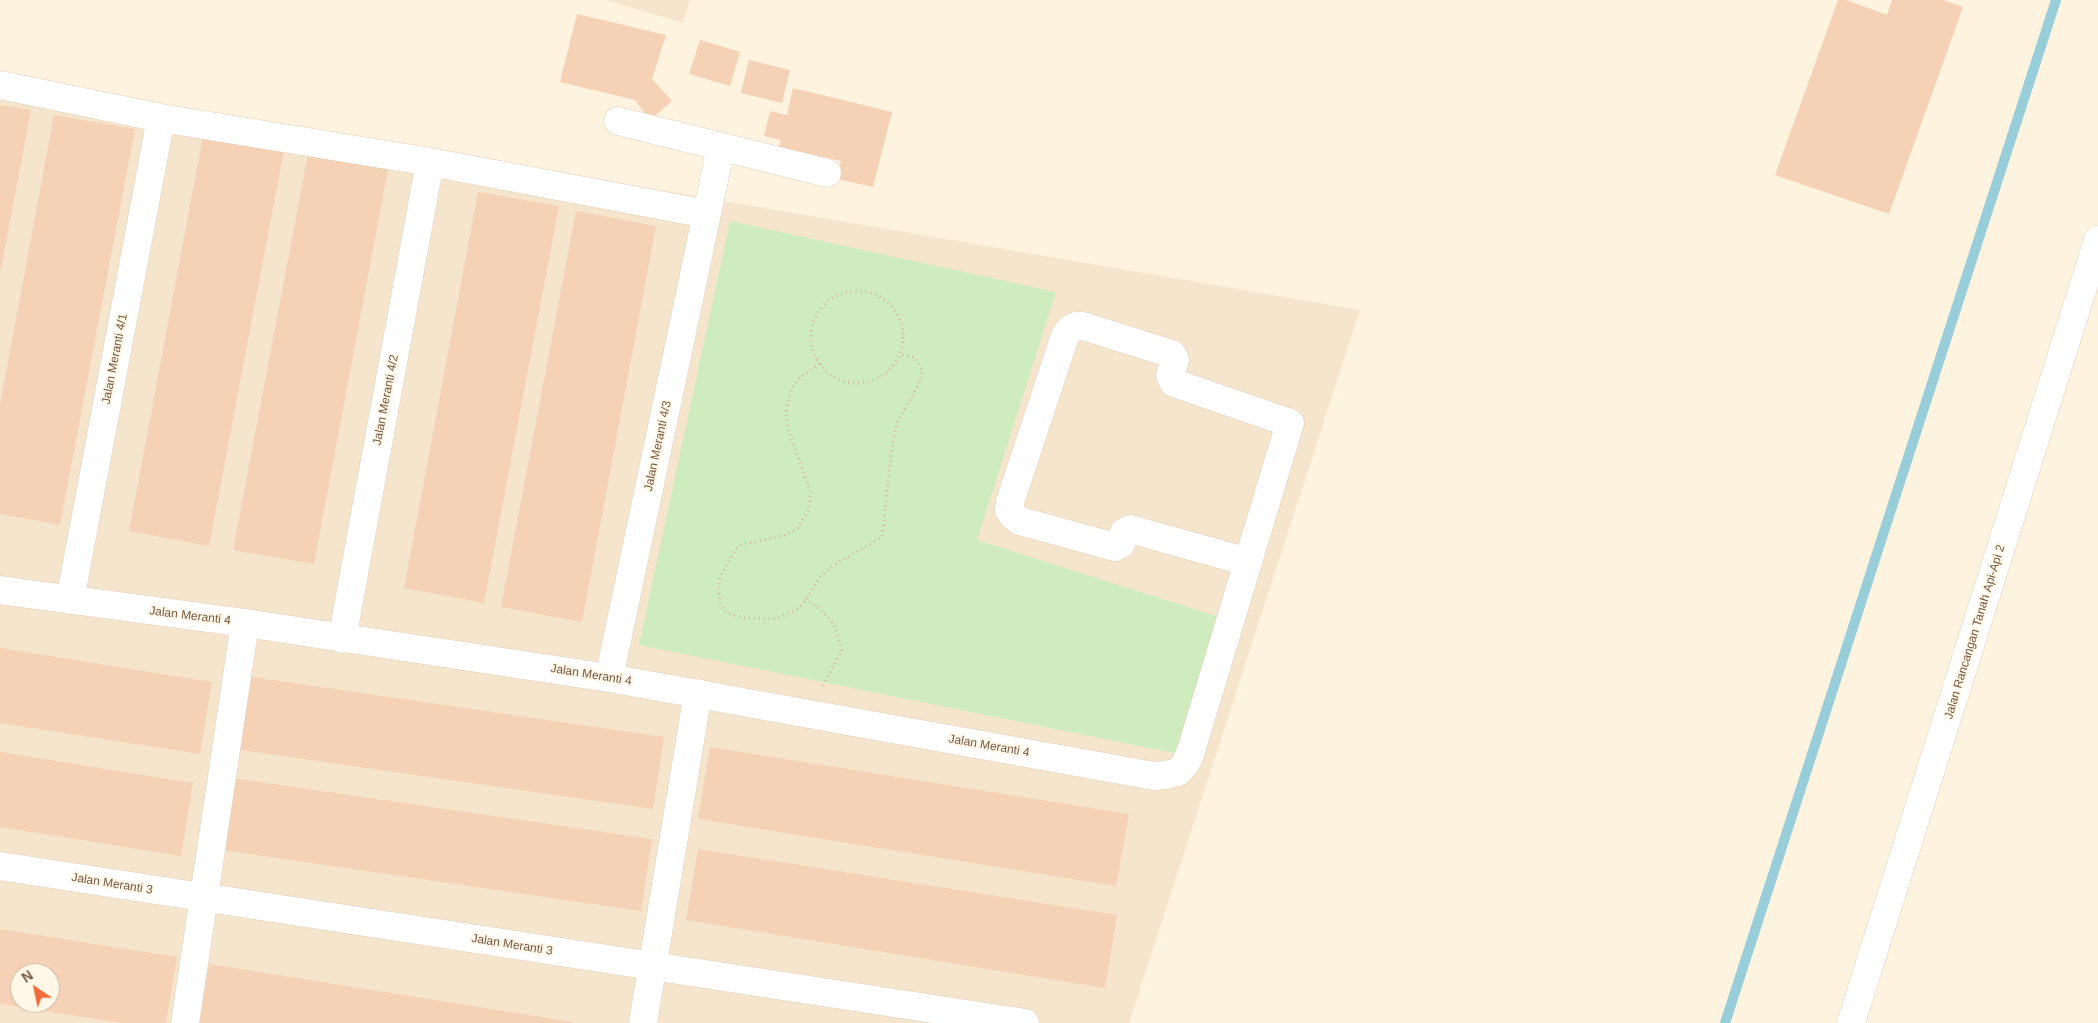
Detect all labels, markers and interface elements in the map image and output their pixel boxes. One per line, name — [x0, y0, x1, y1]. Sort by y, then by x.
street label: Jalan Meranti 4/1 — [99, 312, 131, 406]
street label: Jalan Meranti 4/2 — [370, 353, 402, 447]
street label: Jalan Meranti 4/3 — [641, 399, 675, 493]
street label: Jalan Rancangan Tanah Api-Api 2 — [1942, 543, 2008, 721]
street label: Jalan Meranti 4 — [148, 604, 232, 628]
street label: Jalan Meranti 4 — [549, 661, 633, 689]
street label: Jalan Meranti 4 — [947, 732, 1031, 760]
street label: Jalan Meranti 3 — [70, 870, 154, 898]
street label: Jalan Meranti 3 — [470, 931, 554, 959]
north arrow — [10, 963, 60, 1013]
text: N — [19, 967, 36, 986]

